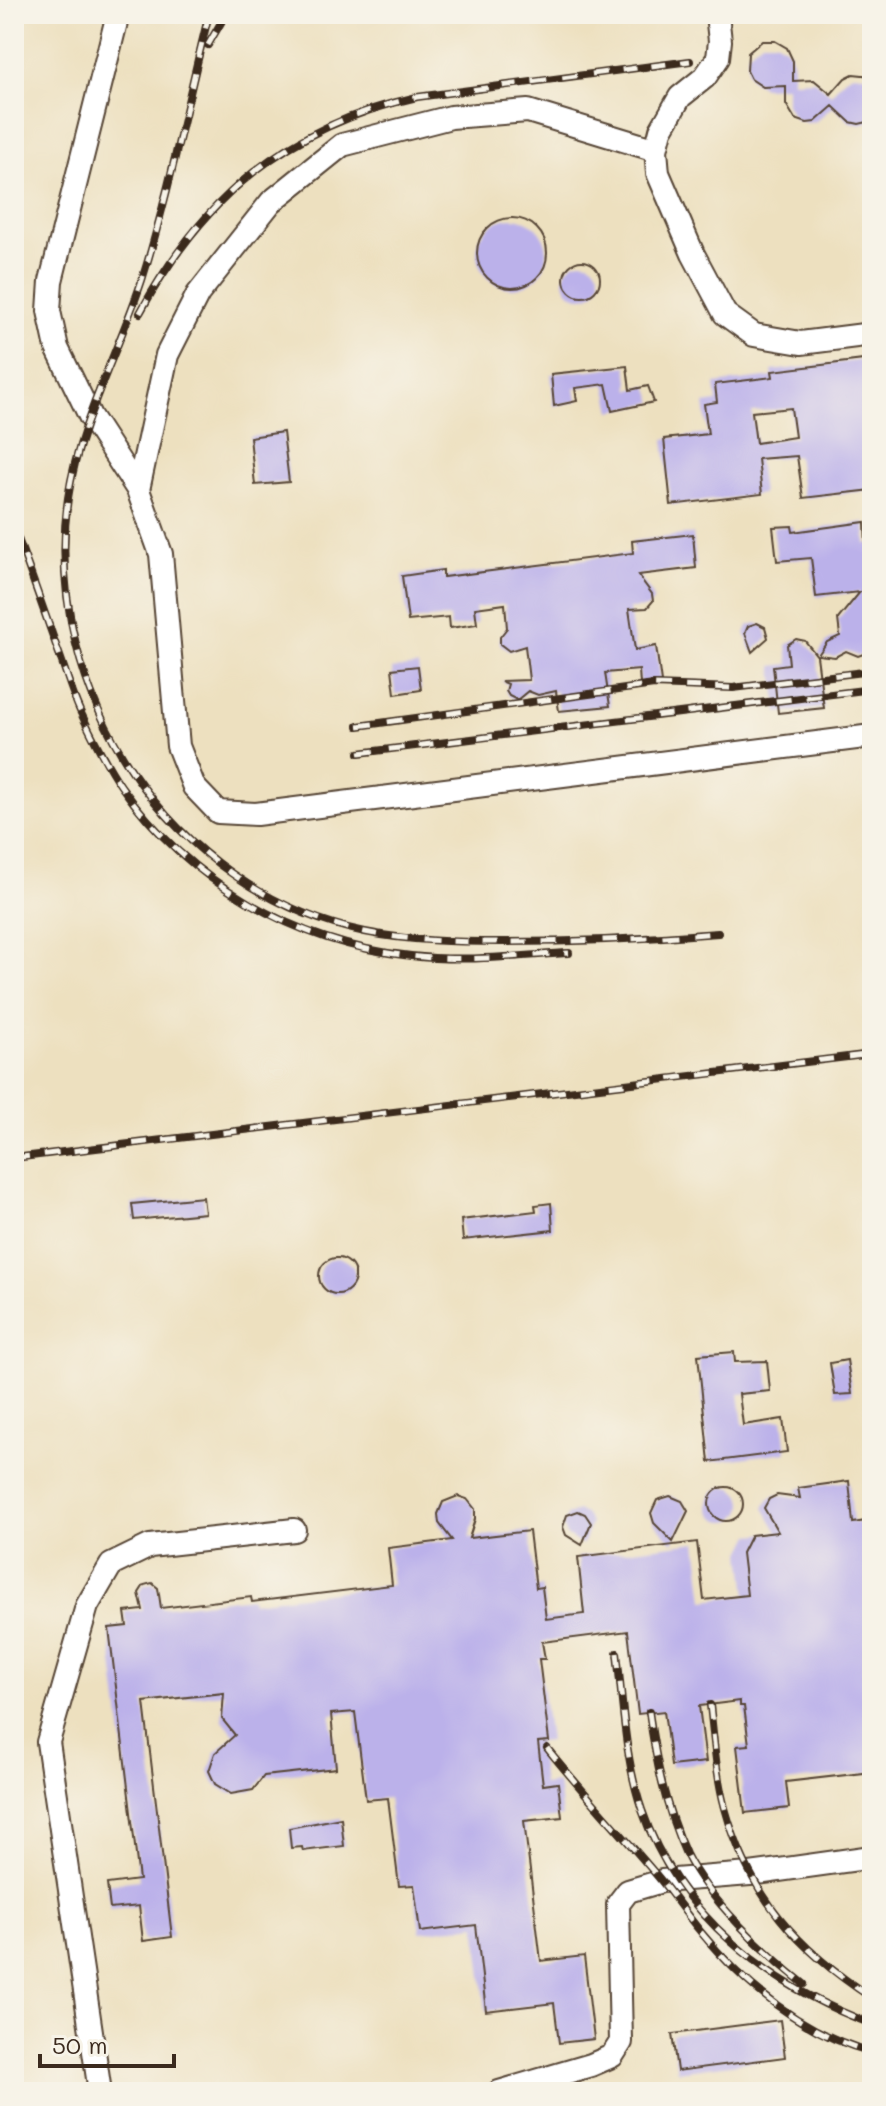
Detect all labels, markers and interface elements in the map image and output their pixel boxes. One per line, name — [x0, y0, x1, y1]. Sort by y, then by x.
scale bar — [40, 2018, 174, 2068]
text: 50 m — [52, 2029, 108, 2060]

